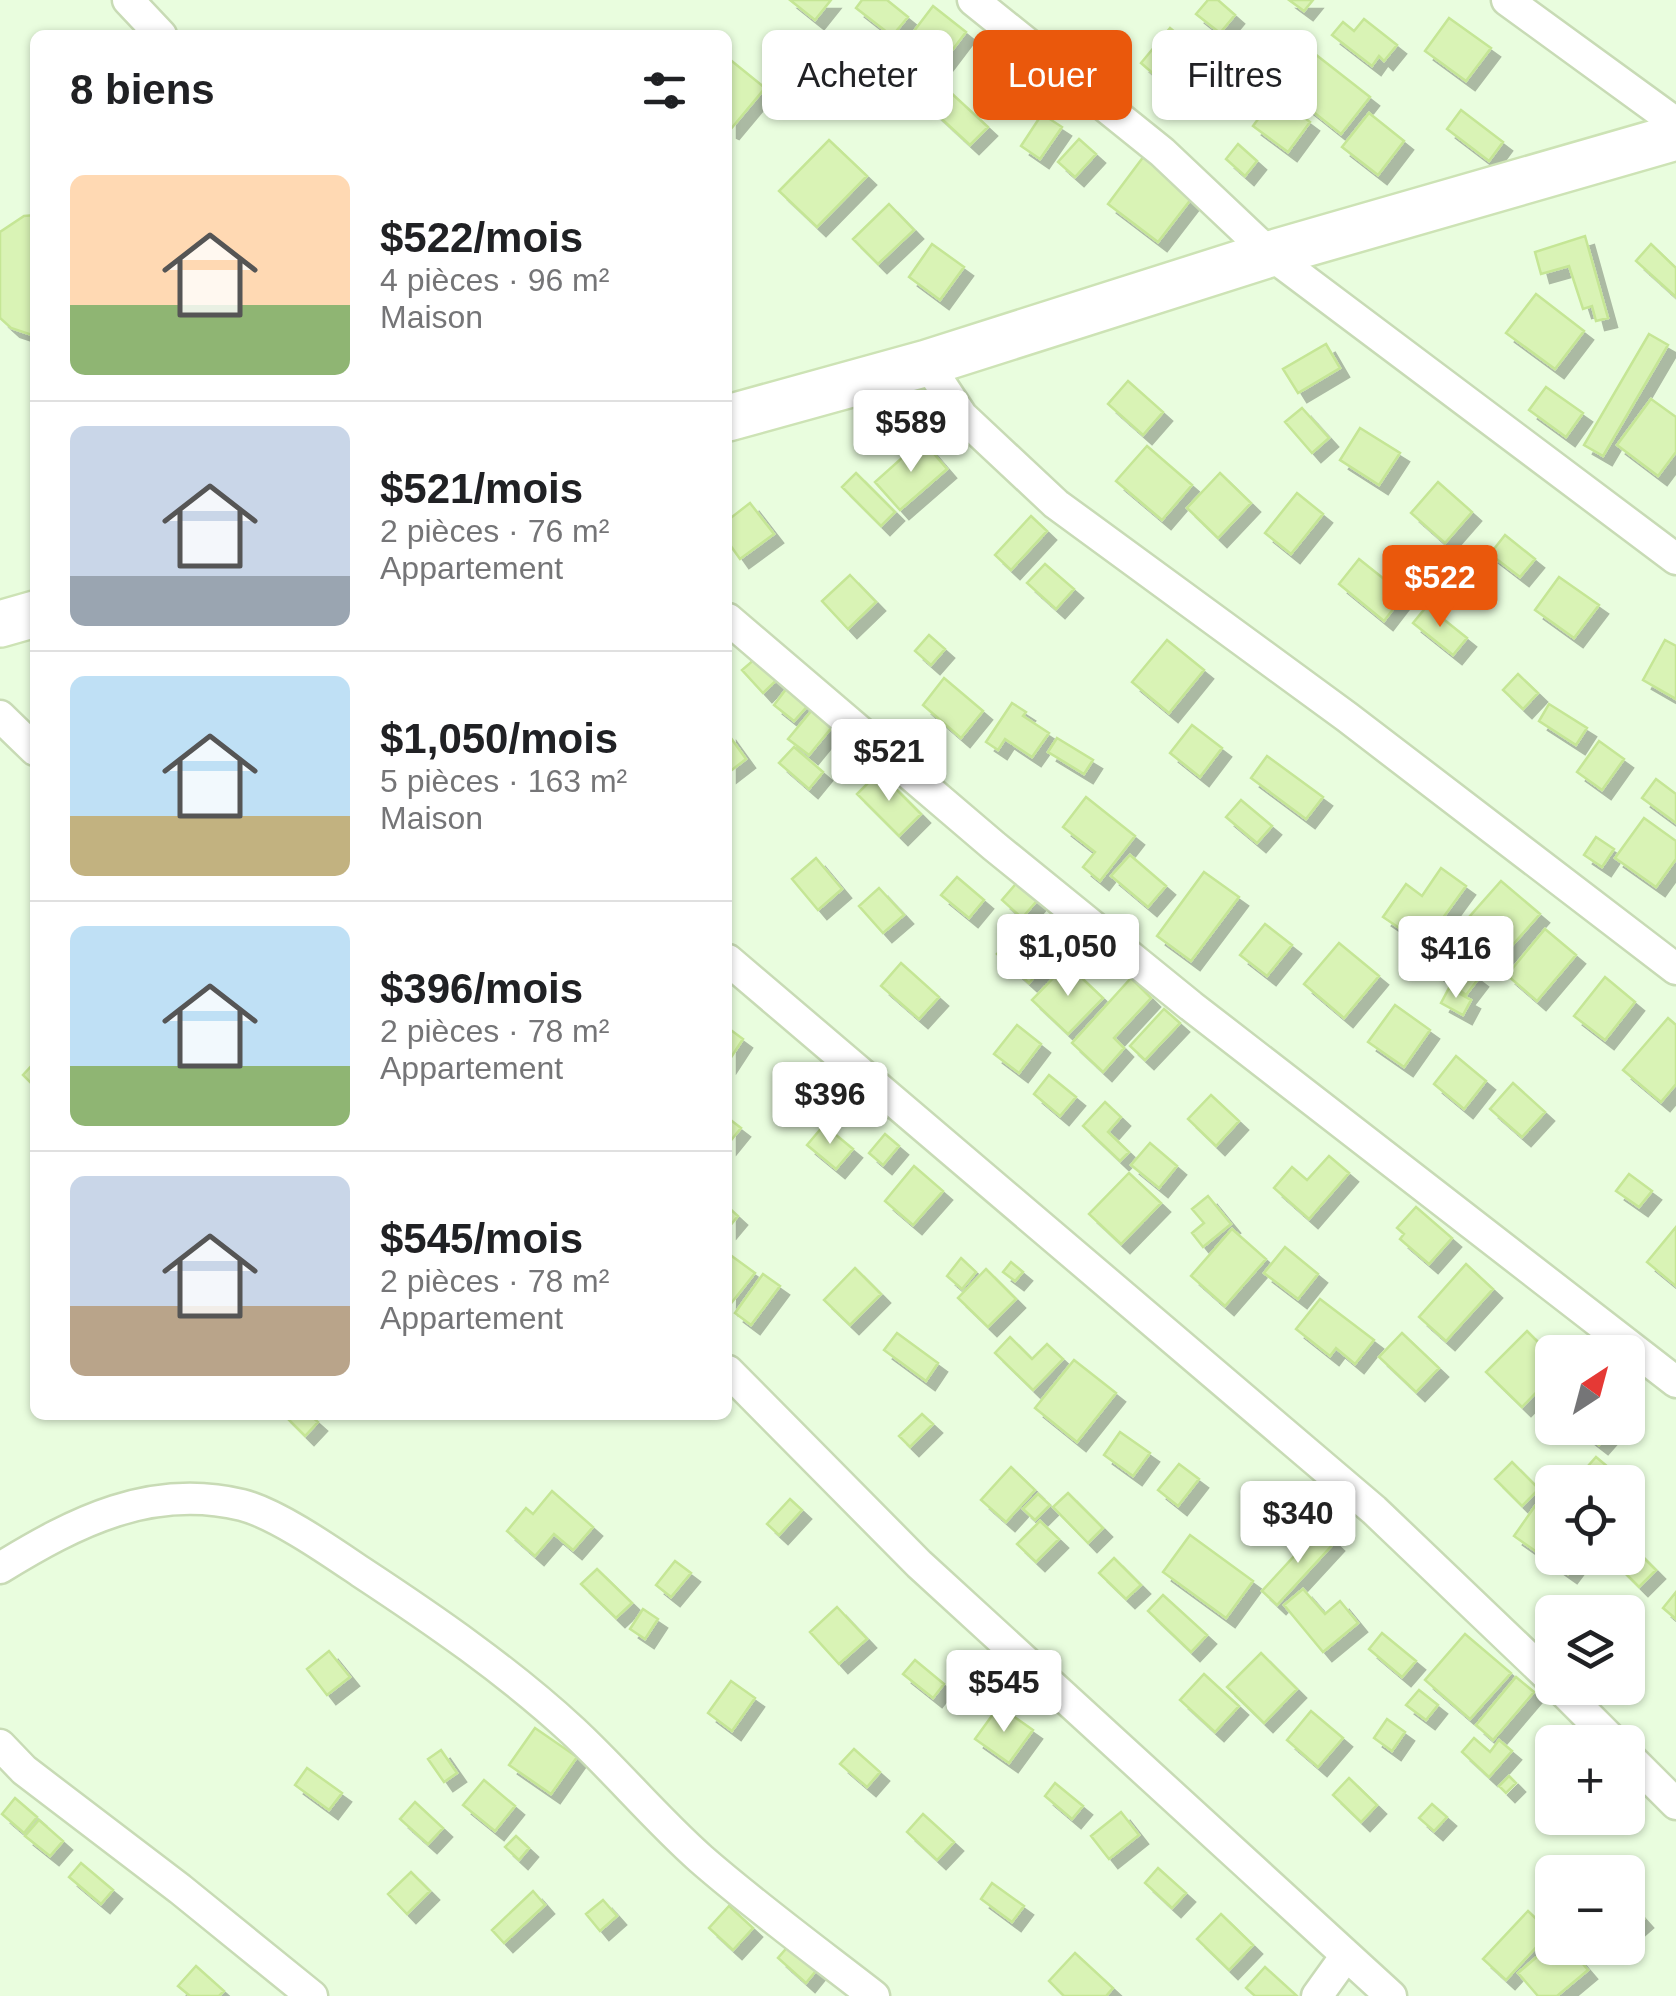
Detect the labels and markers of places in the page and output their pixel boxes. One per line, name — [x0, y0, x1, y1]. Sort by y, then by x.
pin: $589 — [852, 390, 970, 475]
pin: $522 — [1381, 545, 1499, 630]
pin: $521 — [830, 719, 948, 804]
pin: $1,050 — [987, 914, 1149, 999]
pin: $416 — [1397, 916, 1515, 1001]
pin: $396 — [771, 1062, 889, 1147]
pin: $340 — [1239, 1481, 1357, 1566]
pin: $545 — [945, 1650, 1063, 1735]

